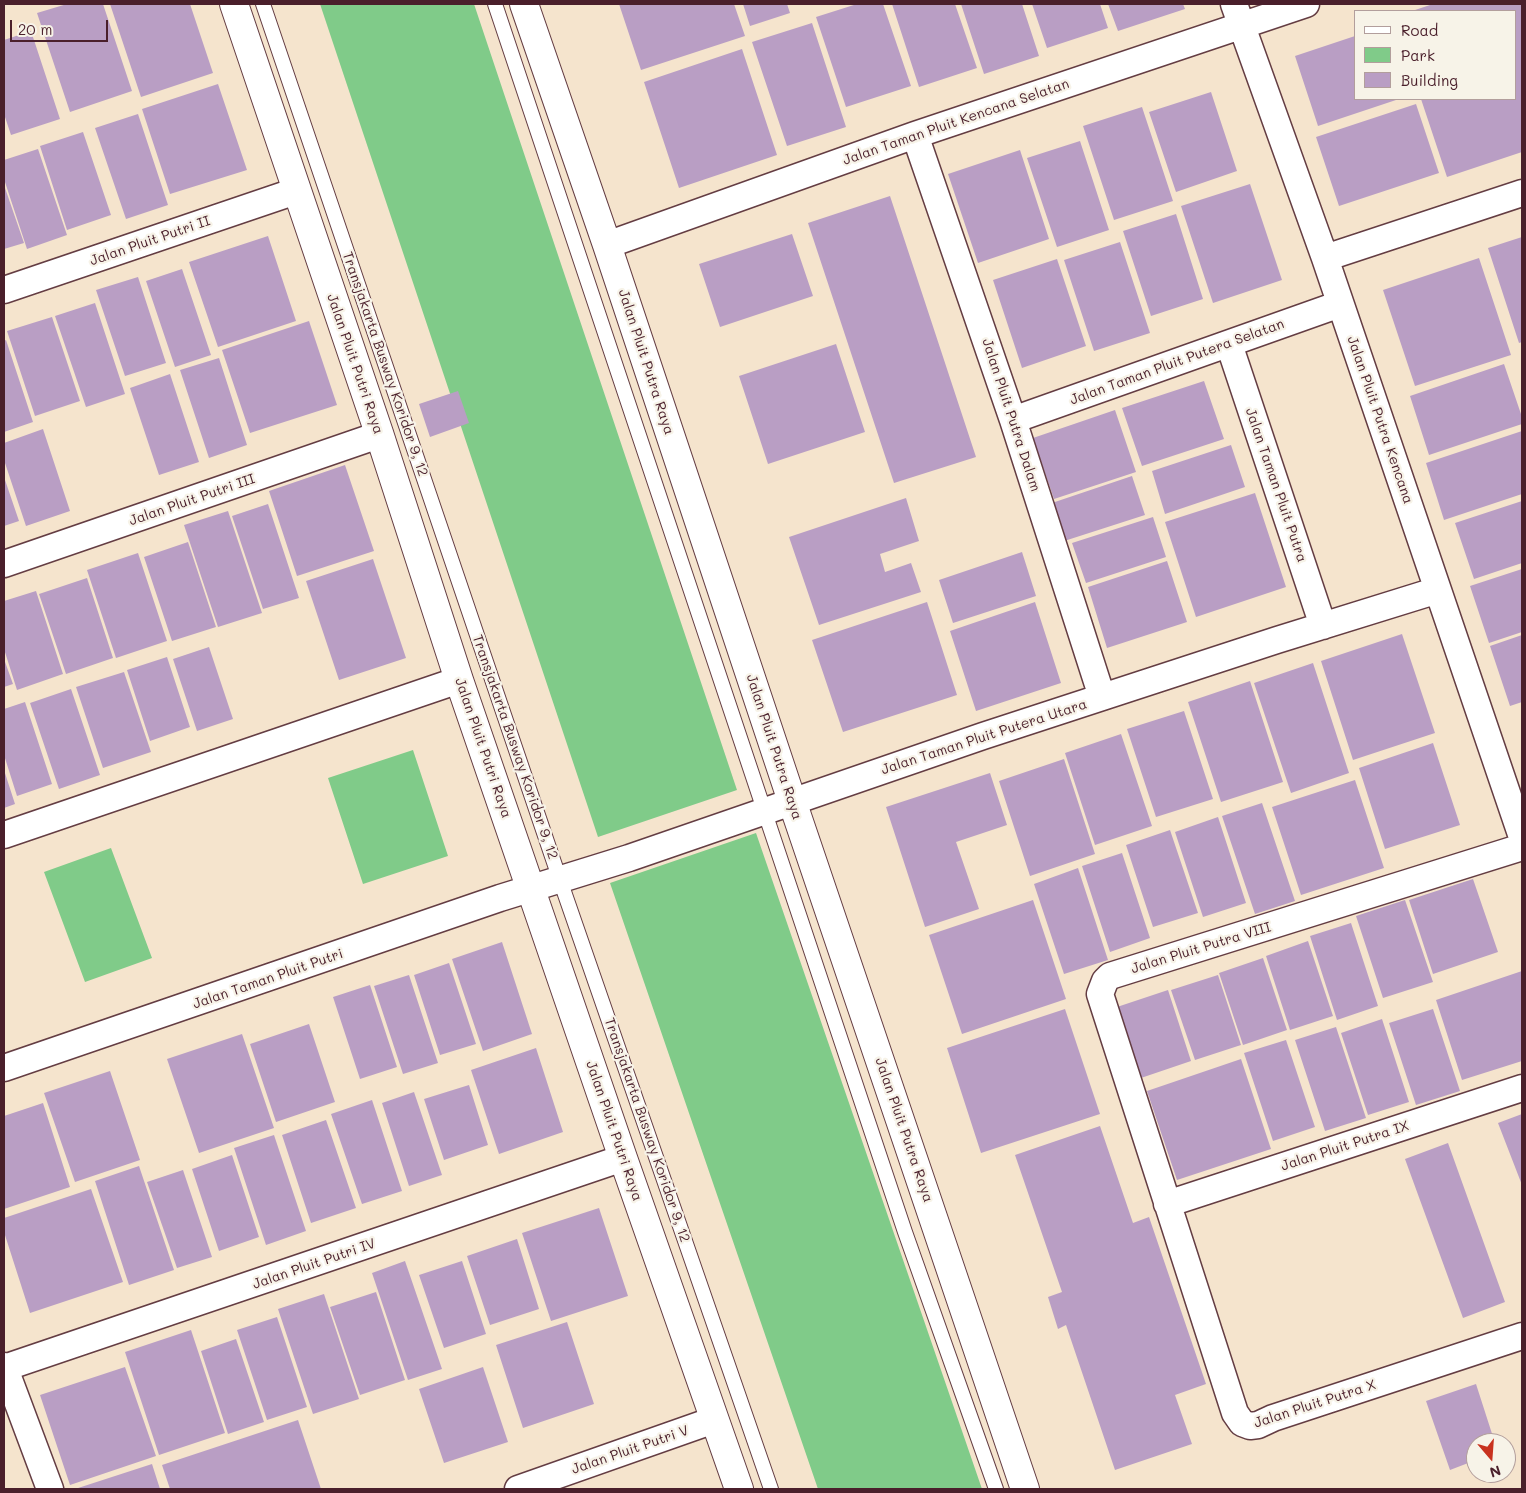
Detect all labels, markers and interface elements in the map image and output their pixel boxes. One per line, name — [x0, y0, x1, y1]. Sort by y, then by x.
scale bar — [12, 10, 110, 42]
legend — [1354, 10, 1516, 100]
text: 20 m — [18, 19, 52, 39]
text: Road — [1401, 20, 1438, 40]
text: Park — [1401, 45, 1435, 65]
text: Building — [1401, 70, 1458, 90]
street label: Jalan Taman Pluit Kencana Selatan — [841, 75, 1071, 169]
street label: Jalan Pluit Putri II — [88, 213, 212, 269]
street label: Transjakarta Busway Koridor 9, 12 — [339, 249, 431, 479]
street label: Jalan Pluit Putra Raya — [615, 287, 677, 437]
street label: Jalan Pluit Putri Raya — [323, 292, 387, 436]
street label: Jalan Taman Pluit Putera Selatan — [1068, 315, 1286, 409]
street label: Jalan Pluit Putra Kencana — [1343, 334, 1417, 506]
street label: Jalan Pluit Putra Dalam — [978, 336, 1044, 494]
street label: Jalan Taman Pluit Putra — [1242, 406, 1310, 564]
street label: Jalan Pluit Putri III — [127, 471, 257, 529]
street label: Transjakarta Busway Koridor 9, 12 — [469, 632, 561, 862]
street label: Jalan Pluit Putra Raya — [743, 672, 805, 822]
street label: Jalan Pluit Putri Raya — [451, 676, 515, 820]
street label: Jalan Taman Pluit Putera Utara — [879, 696, 1089, 778]
street label: Jalan Pluit Putra VIII — [1129, 919, 1273, 977]
street label: Jalan Taman Pluit Putri — [191, 945, 345, 1013]
street label: Transjakarta Busway Koridor 9, 12 — [601, 1015, 693, 1245]
street label: Jalan Pluit Putra Raya — [871, 1055, 937, 1205]
street label: Jalan Pluit Putri Raya — [582, 1059, 646, 1203]
street label: Jalan Pluit Putra IX — [1279, 1117, 1411, 1175]
street label: Jalan Pluit Putri IV — [250, 1235, 378, 1293]
street label: Jalan Pluit Putra X — [1252, 1376, 1378, 1432]
street label: Jalan Pluit Putri V — [569, 1422, 691, 1478]
north arrow — [1466, 1433, 1516, 1483]
text: N — [1487, 1461, 1503, 1482]

